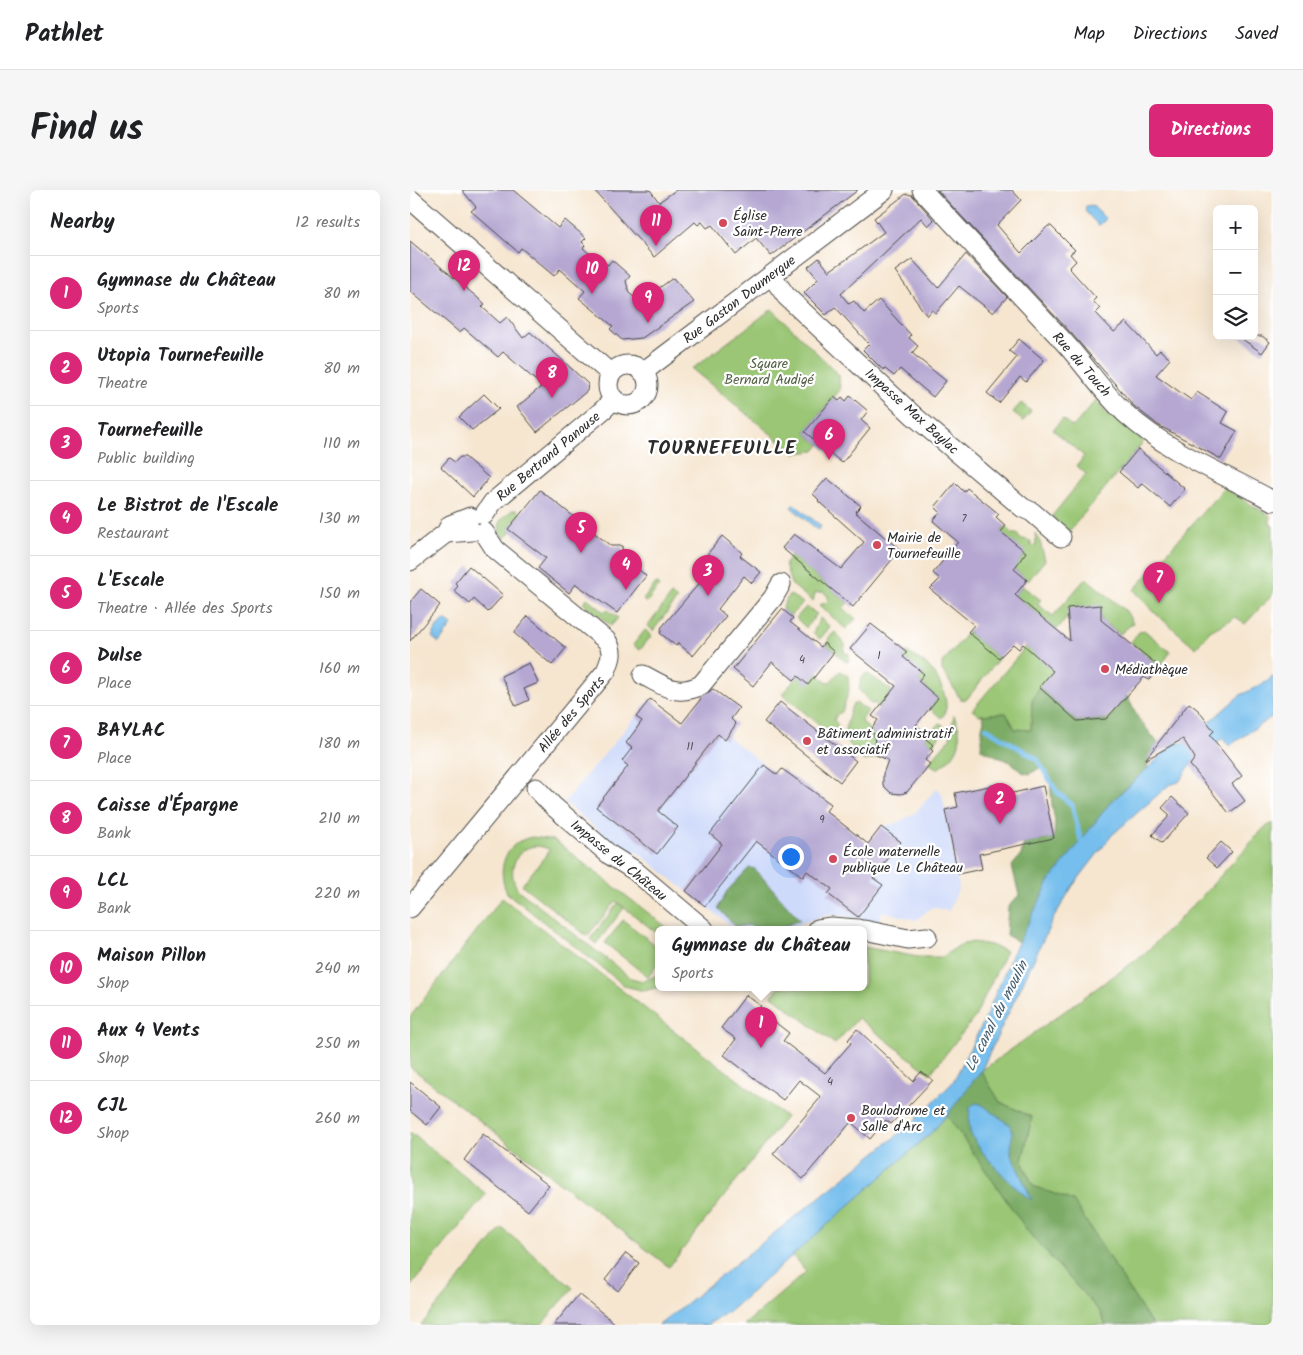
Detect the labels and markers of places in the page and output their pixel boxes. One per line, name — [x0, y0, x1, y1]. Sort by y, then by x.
pin: 11 — [640, 205, 672, 246]
place label: Église Saint-Pierre — [733, 205, 803, 243]
marker: Église Saint-Pierre — [717, 217, 729, 229]
pin: 12 — [448, 250, 480, 291]
pin: 10 — [576, 253, 608, 294]
pin: 9 — [632, 282, 664, 323]
pin: 8 — [536, 357, 568, 398]
pin: 6 — [813, 419, 845, 460]
pin: 5 — [565, 512, 597, 553]
place label: Mairie de Tournefeuille — [887, 527, 961, 565]
marker: Mairie de Tournefeuille — [871, 539, 883, 551]
pin: 4 — [610, 549, 642, 590]
pin: 3 — [692, 555, 724, 596]
pin: 7 — [1143, 562, 1175, 603]
place label: Médiathèque — [1115, 659, 1188, 681]
marker: Médiathèque — [1099, 663, 1111, 675]
place label: Bâtiment administratif et associatif — [817, 723, 954, 761]
marker: Bâtiment administratif et associatif — [801, 735, 813, 747]
pin: 2 — [984, 783, 1016, 824]
place label: École maternelle publique Le Château — [842, 841, 963, 879]
marker: École maternelle publique Le Château — [827, 853, 839, 865]
pin: 1 — [745, 1007, 777, 1048]
place label: Boulodrome et Salle d'Arc — [861, 1100, 946, 1138]
marker: Boulodrome et Salle d'Arc — [845, 1112, 857, 1124]

